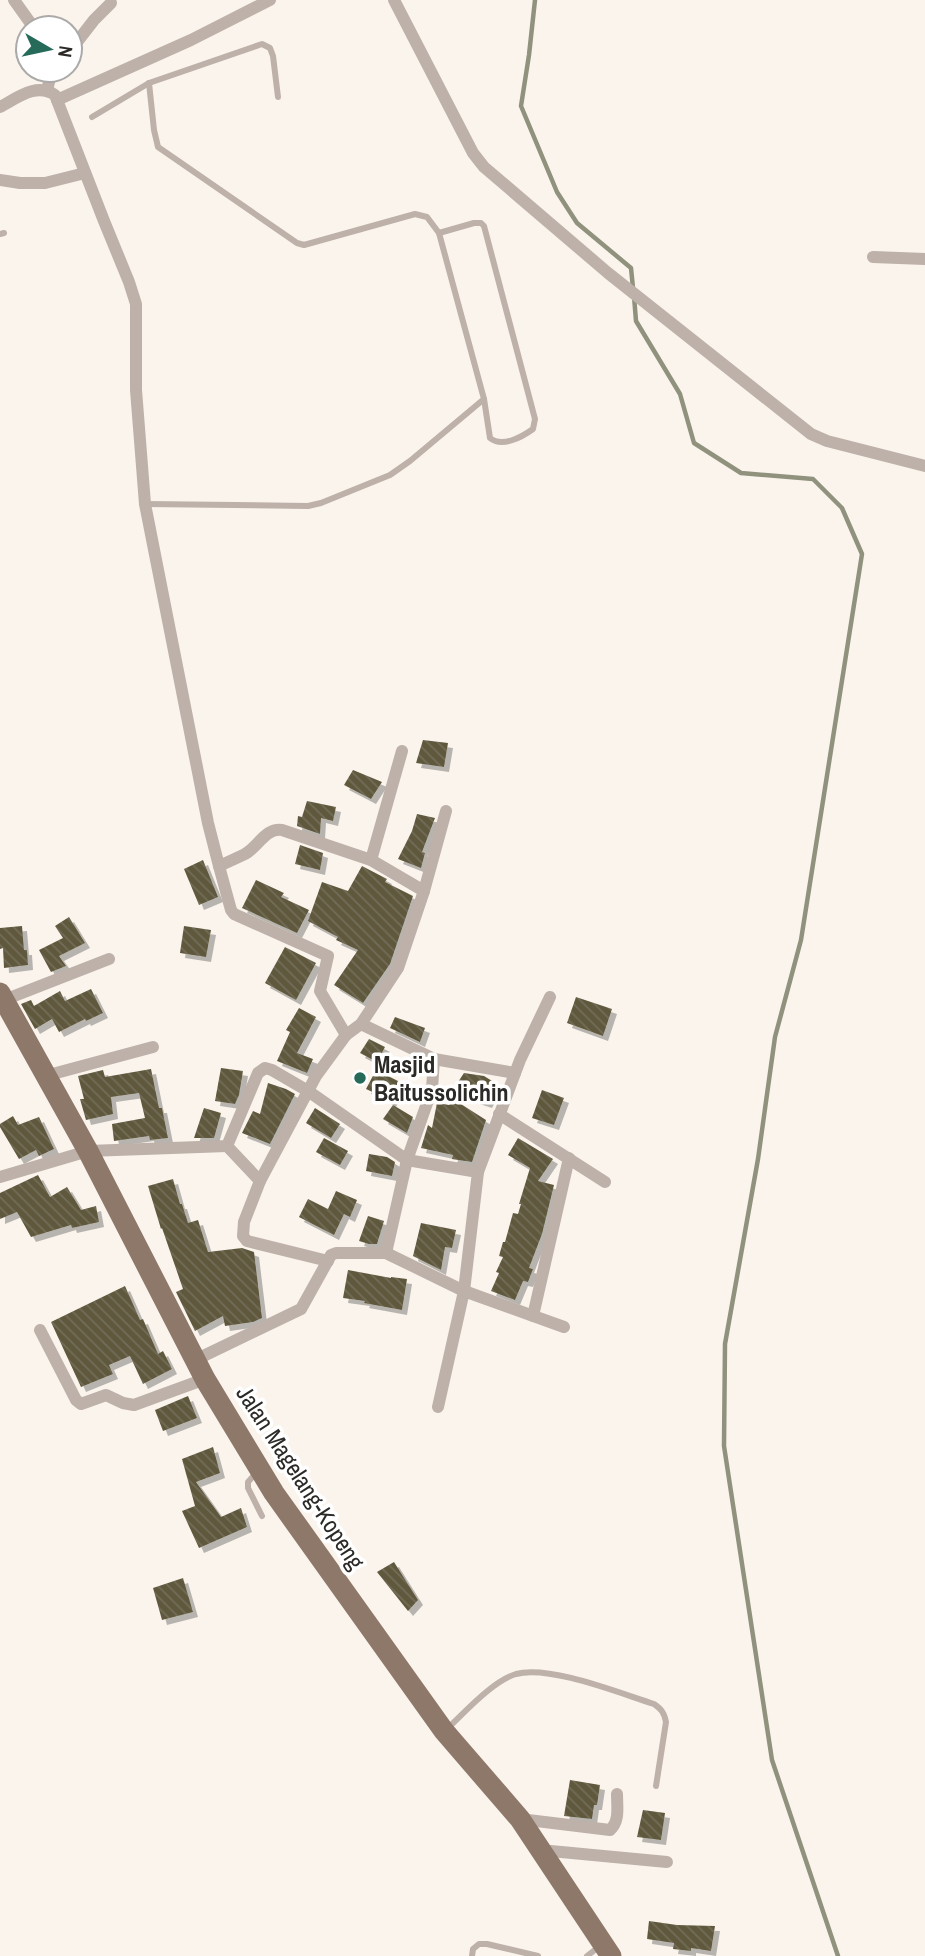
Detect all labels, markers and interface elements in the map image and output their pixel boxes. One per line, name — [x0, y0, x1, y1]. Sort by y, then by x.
north arrow — [14, 14, 84, 84]
text: N — [52, 44, 80, 59]
place label: Masjid Baitussolichin — [374, 1048, 509, 1108]
marker: Masjid Baitussolichin — [352, 1070, 368, 1086]
street label: Jalan Magelang-Kopeng — [229, 1379, 373, 1575]

